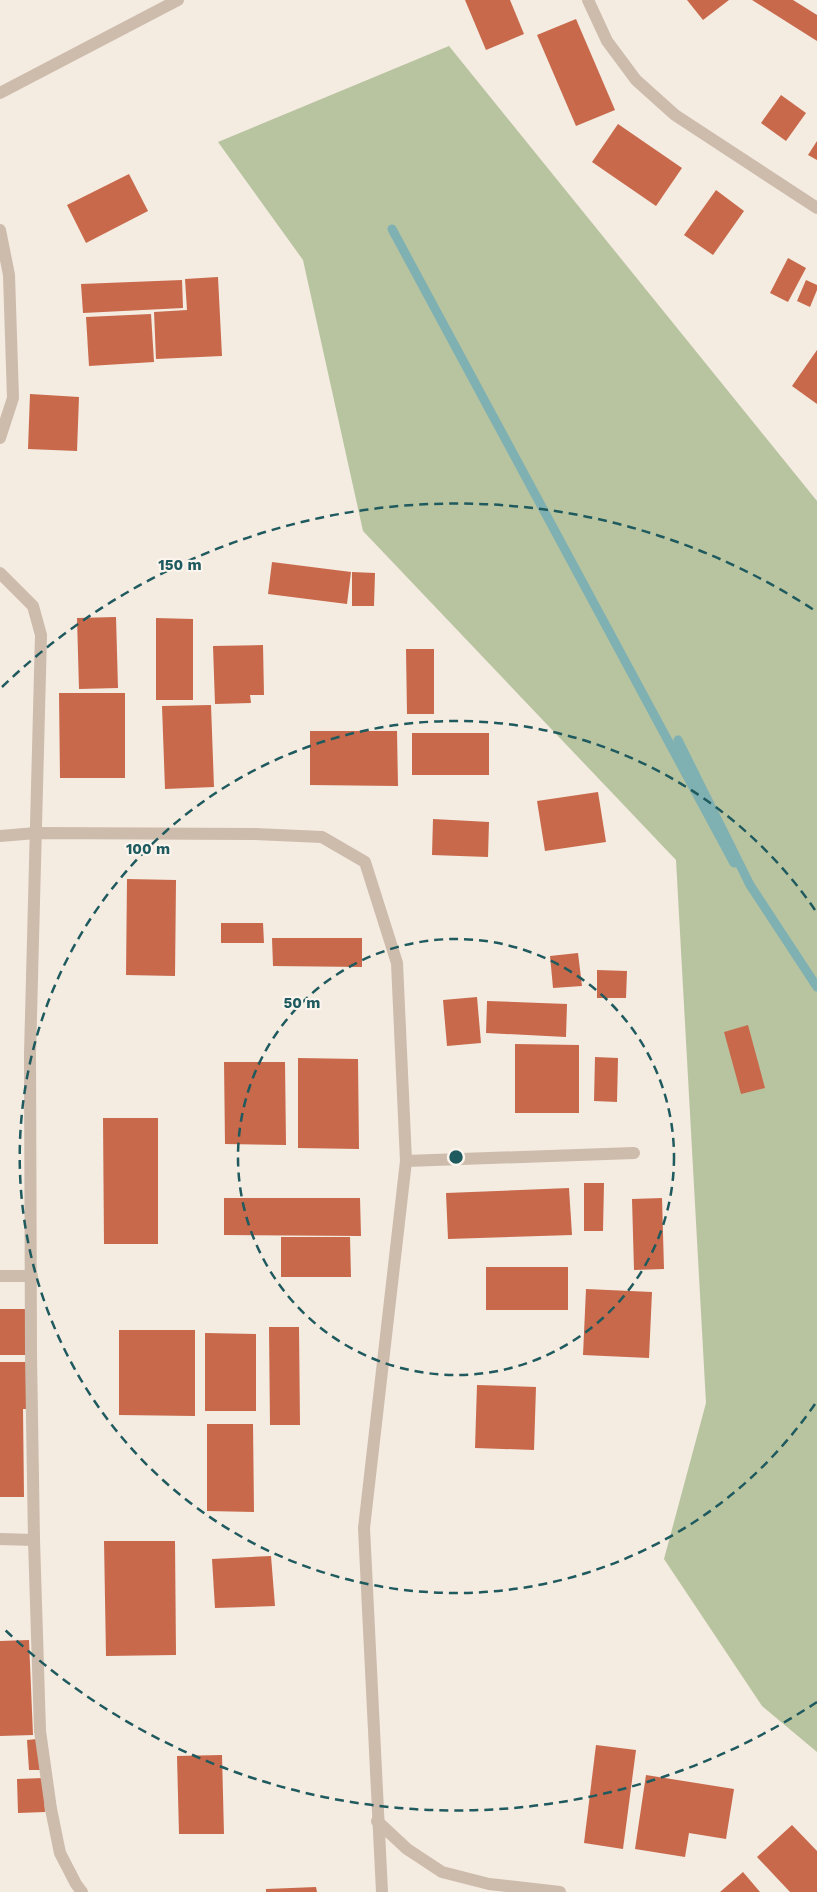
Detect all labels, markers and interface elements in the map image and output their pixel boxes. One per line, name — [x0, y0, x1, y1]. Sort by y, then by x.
text: 150 m — [158, 556, 202, 574]
text: 100 m — [126, 840, 170, 858]
text: 50 m — [284, 994, 320, 1012]
centre of rings — [447, 1148, 465, 1166]

